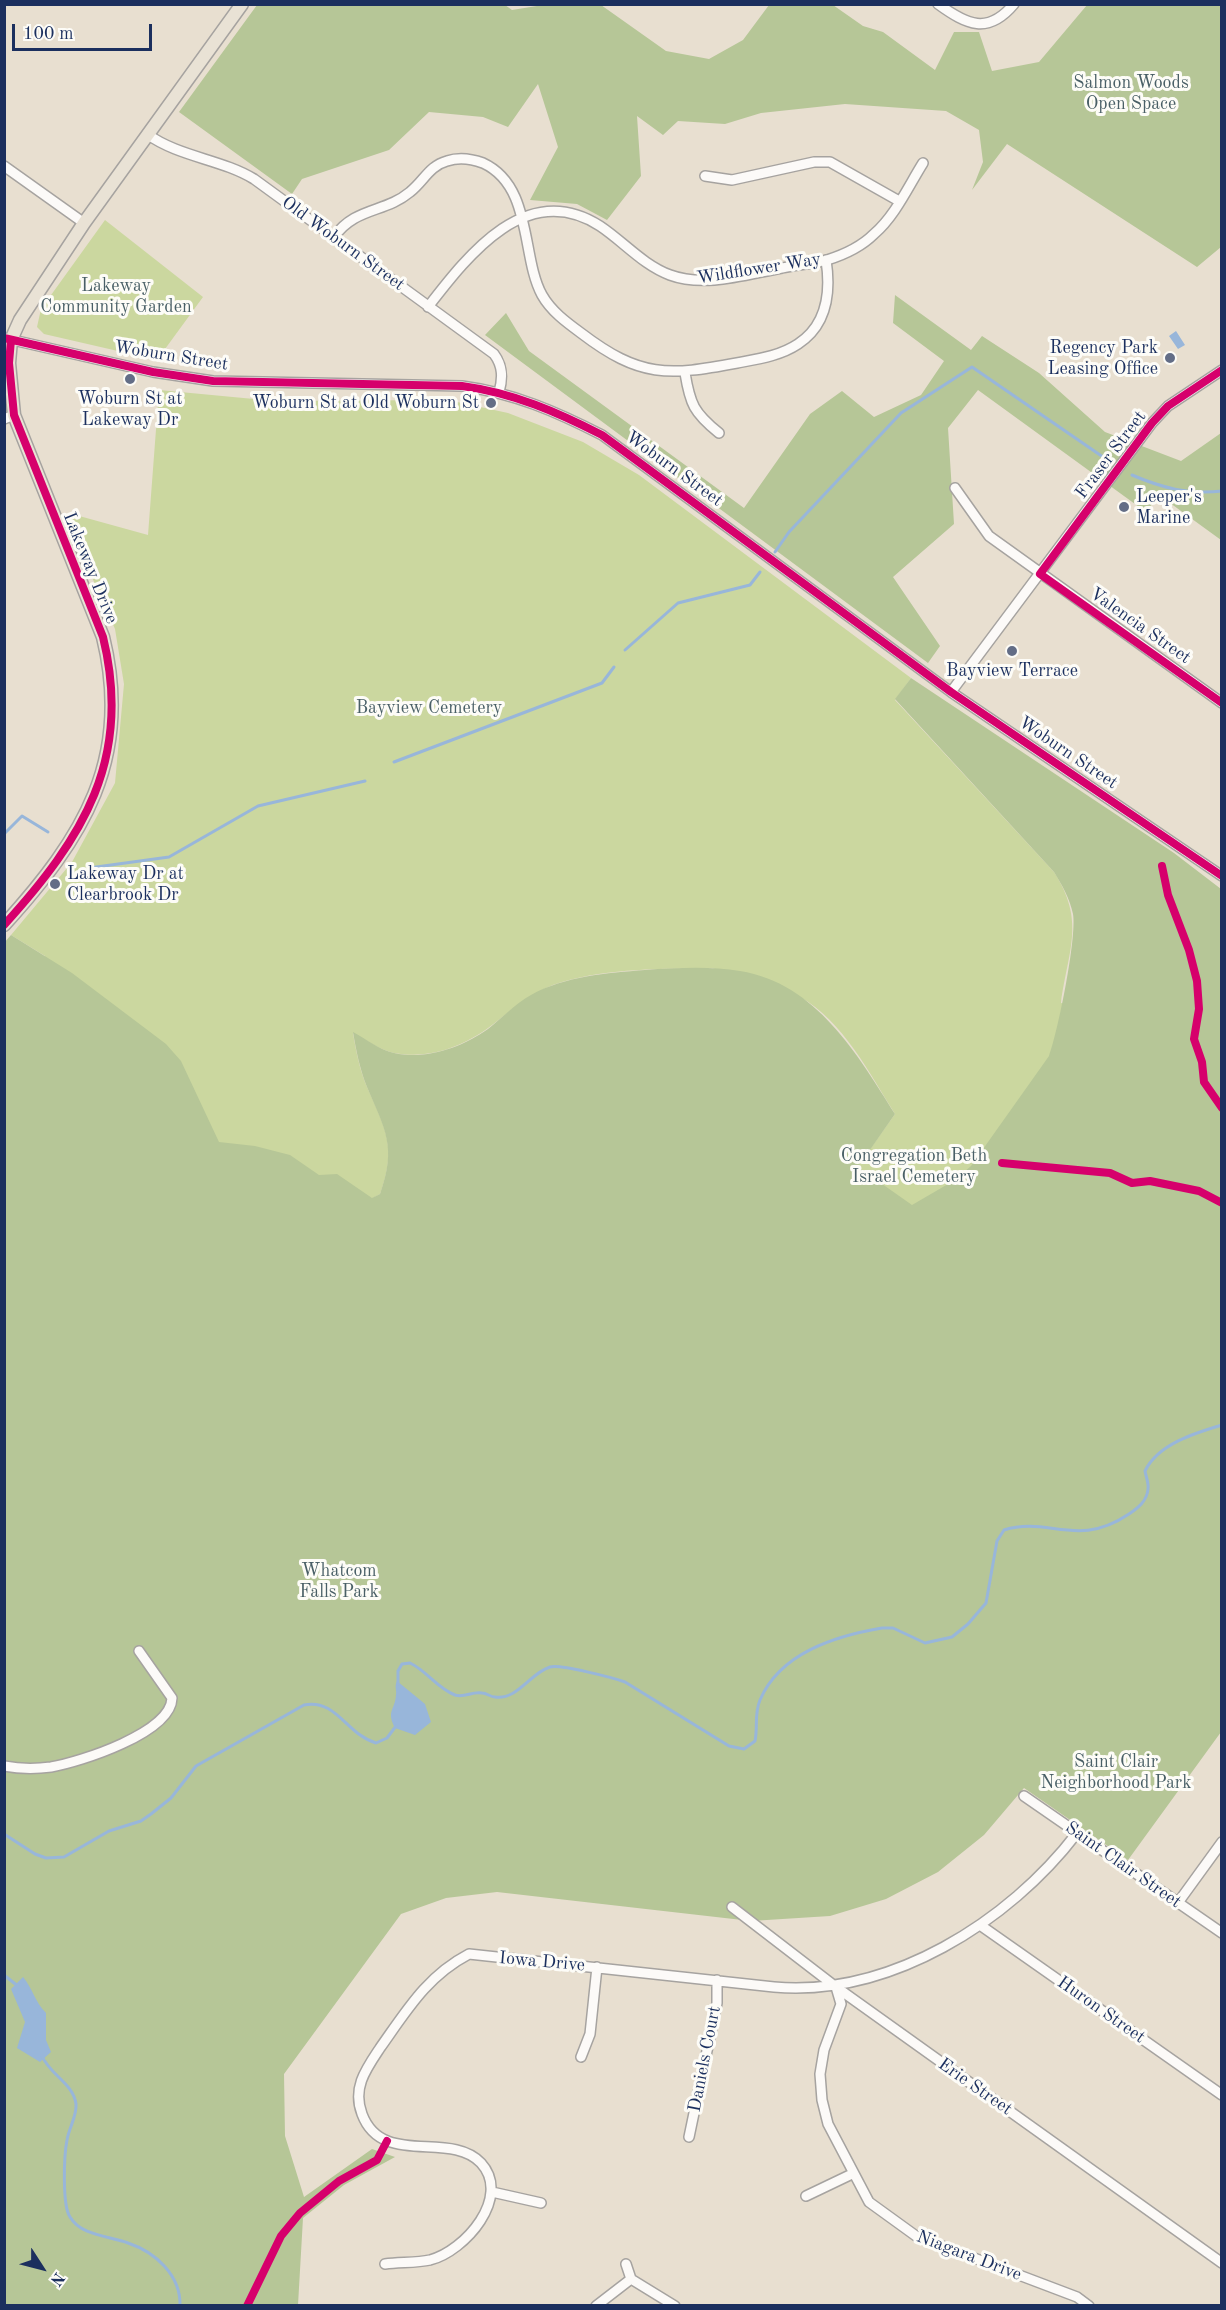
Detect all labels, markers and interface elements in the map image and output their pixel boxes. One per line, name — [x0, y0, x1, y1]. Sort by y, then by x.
scale bar — [15, 12, 154, 50]
text: 100 m — [23, 25, 74, 43]
park label: Salmon Woods Open Space — [1073, 72, 1189, 115]
street label: Old Woburn Street — [277, 192, 409, 296]
street label: Wildflower Way — [695, 249, 823, 289]
park label: Lakeway Community Garden — [40, 275, 192, 318]
street label: Woburn Street — [112, 336, 230, 376]
place label: Regency Park Leasing Office — [1047, 337, 1158, 380]
marker: Regency Park Leasing Office — [1163, 351, 1177, 365]
marker: Woburn St at Lakeway Dr — [123, 372, 137, 386]
place label: Woburn St at Lakeway Dr — [77, 388, 183, 430]
place label: Woburn St at Old Woburn St — [252, 392, 479, 414]
marker: Woburn St at Old Woburn St — [484, 396, 498, 410]
street label: Fraser Street — [1071, 407, 1151, 503]
street label: Woburn Street — [621, 426, 727, 512]
place label: Leeper's Marine — [1136, 486, 1202, 528]
marker: Leeper's Marine — [1117, 500, 1131, 514]
street label: Lakeway Drive — [58, 509, 122, 627]
street label: Valencia Street — [1085, 583, 1195, 669]
marker: Bayview Terrace — [1005, 644, 1019, 658]
place label: Bayview Terrace — [946, 660, 1078, 682]
park label: Bayview Cemetery — [356, 697, 502, 719]
street label: Woburn Street — [1014, 712, 1122, 794]
place label: Lakeway Dr at Clearbrook Dr — [67, 863, 184, 906]
marker: Lakeway Dr at Clearbrook Dr — [48, 877, 62, 891]
park label: Congregation Beth Israel Cemetery — [841, 1145, 987, 1188]
park label: Whatcom Falls Park — [299, 1560, 379, 1602]
park label: Saint Clair Neighborhood Park — [1040, 1751, 1192, 1794]
street label: Saint Clair Street — [1061, 1817, 1185, 1913]
street label: Iowa Drive — [498, 1947, 586, 1977]
street label: Huron Street — [1053, 1972, 1149, 2048]
street label: Daniels Court — [684, 2004, 726, 2114]
street label: Erie Street — [934, 2054, 1016, 2120]
street label: Niagara Drive — [913, 2226, 1025, 2286]
north arrow — [12, 2238, 72, 2298]
text: N — [46, 2269, 67, 2288]

